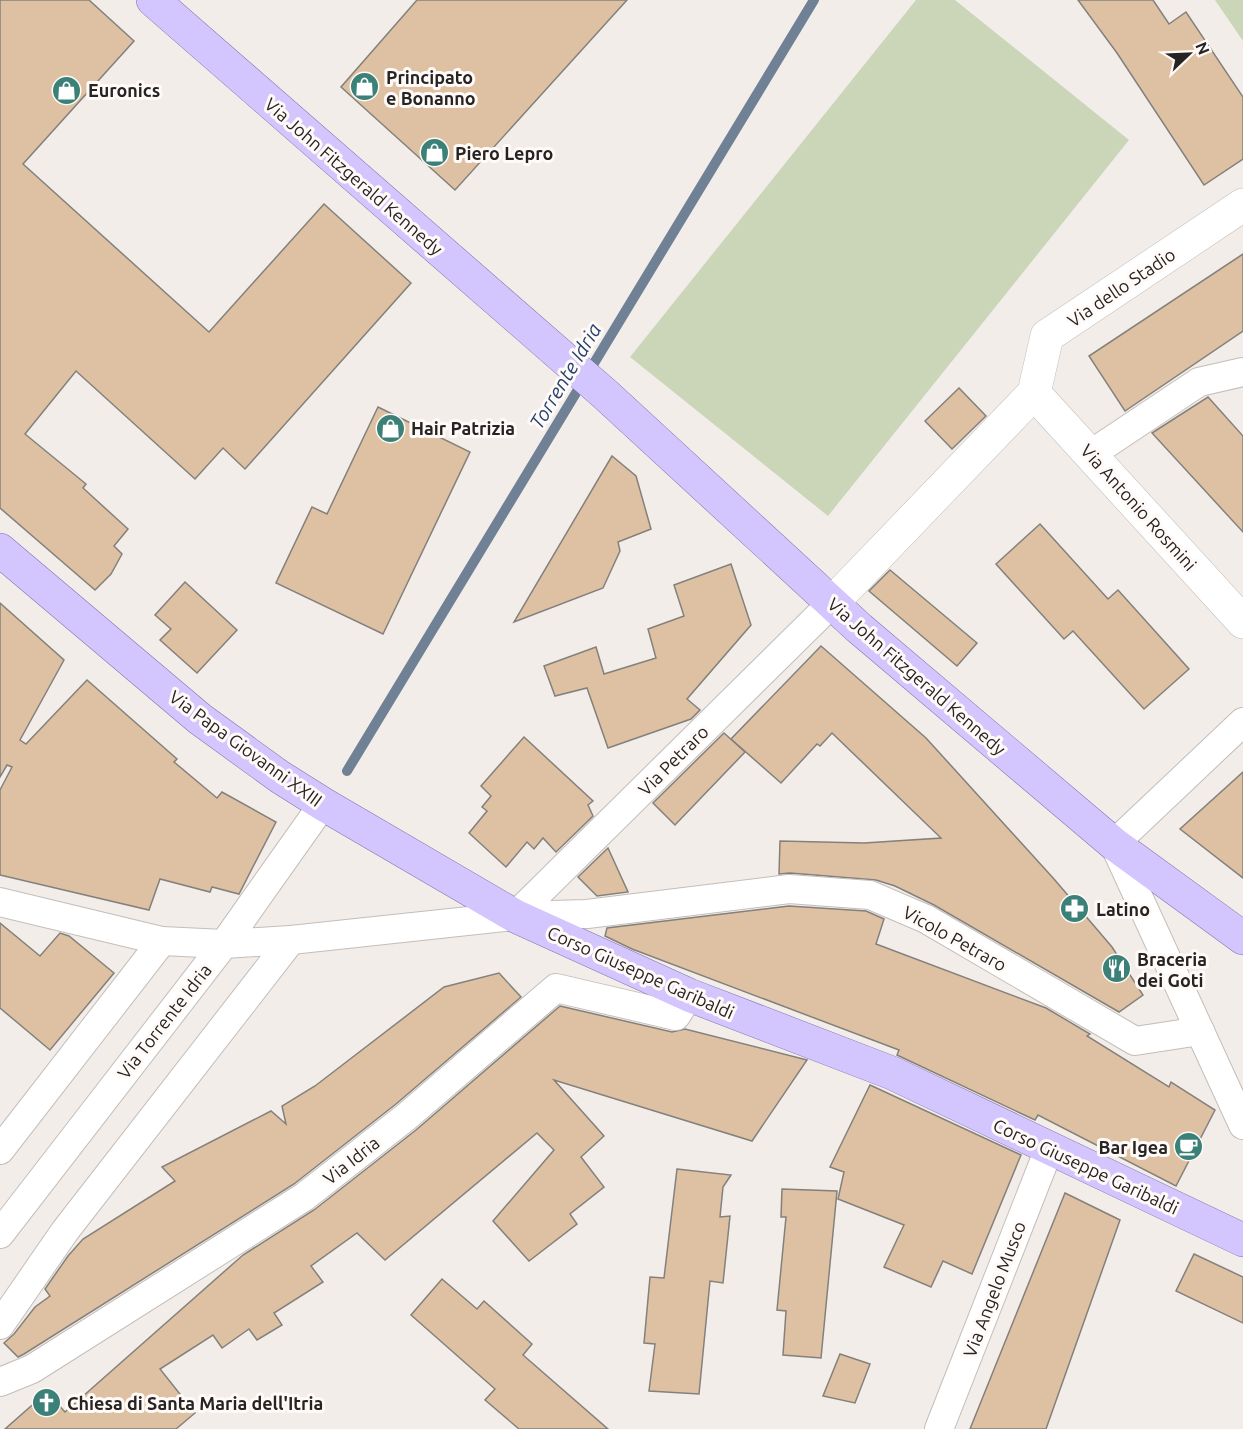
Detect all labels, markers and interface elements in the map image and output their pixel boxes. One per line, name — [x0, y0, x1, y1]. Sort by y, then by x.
north arrow — [1159, 24, 1219, 84]
text: N — [1192, 39, 1213, 57]
place label: Principato e Bonanno — [386, 67, 476, 108]
shop icon: Principato e Bonanno — [349, 71, 381, 103]
shop icon: Euronics — [51, 74, 83, 106]
place label: Euronics — [88, 80, 160, 100]
street label: Via John Fitzgerald Kennedy — [261, 93, 447, 259]
shop icon: Piero Lepro — [418, 137, 450, 169]
place label: Piero Lepro — [455, 143, 553, 163]
street label: Via dello Stadio — [1063, 244, 1179, 330]
water label: Torrente Idria — [525, 319, 606, 433]
shop icon: Hair Patrizia — [374, 412, 406, 444]
place label: Hair Patrizia — [411, 418, 515, 438]
street label: Via Antonio Rosmini — [1077, 440, 1201, 574]
street label: Via John Fitzgerald Kennedy — [824, 593, 1010, 759]
street label: Via Papa Giovanni XXIII — [166, 686, 326, 810]
street label: Via Petraro — [634, 721, 712, 799]
pharmacy icon: Latino — [1059, 893, 1091, 925]
place label: Latino — [1096, 899, 1150, 919]
street label: Vicolo Petraro — [900, 901, 1010, 975]
street label: Corso Giuseppe Garibaldi — [545, 922, 737, 1022]
place label: Braceria dei Goti — [1137, 949, 1207, 990]
restaurant icon: Braceria dei Goti — [1100, 953, 1132, 985]
street label: Via Torrente Idria — [113, 960, 215, 1082]
street label: Corso Giuseppe Garibaldi — [990, 1114, 1182, 1218]
cafe icon: Bar Igea — [1173, 1131, 1205, 1163]
street label: Via Idria — [319, 1132, 383, 1188]
place label: Bar Igea — [1098, 1137, 1168, 1157]
street label: Via Angelo Musco — [959, 1218, 1029, 1360]
church icon: Chiesa di Santa Maria dell'Itria — [30, 1387, 62, 1419]
place label: Chiesa di Santa Maria dell'Itria — [67, 1393, 323, 1413]

